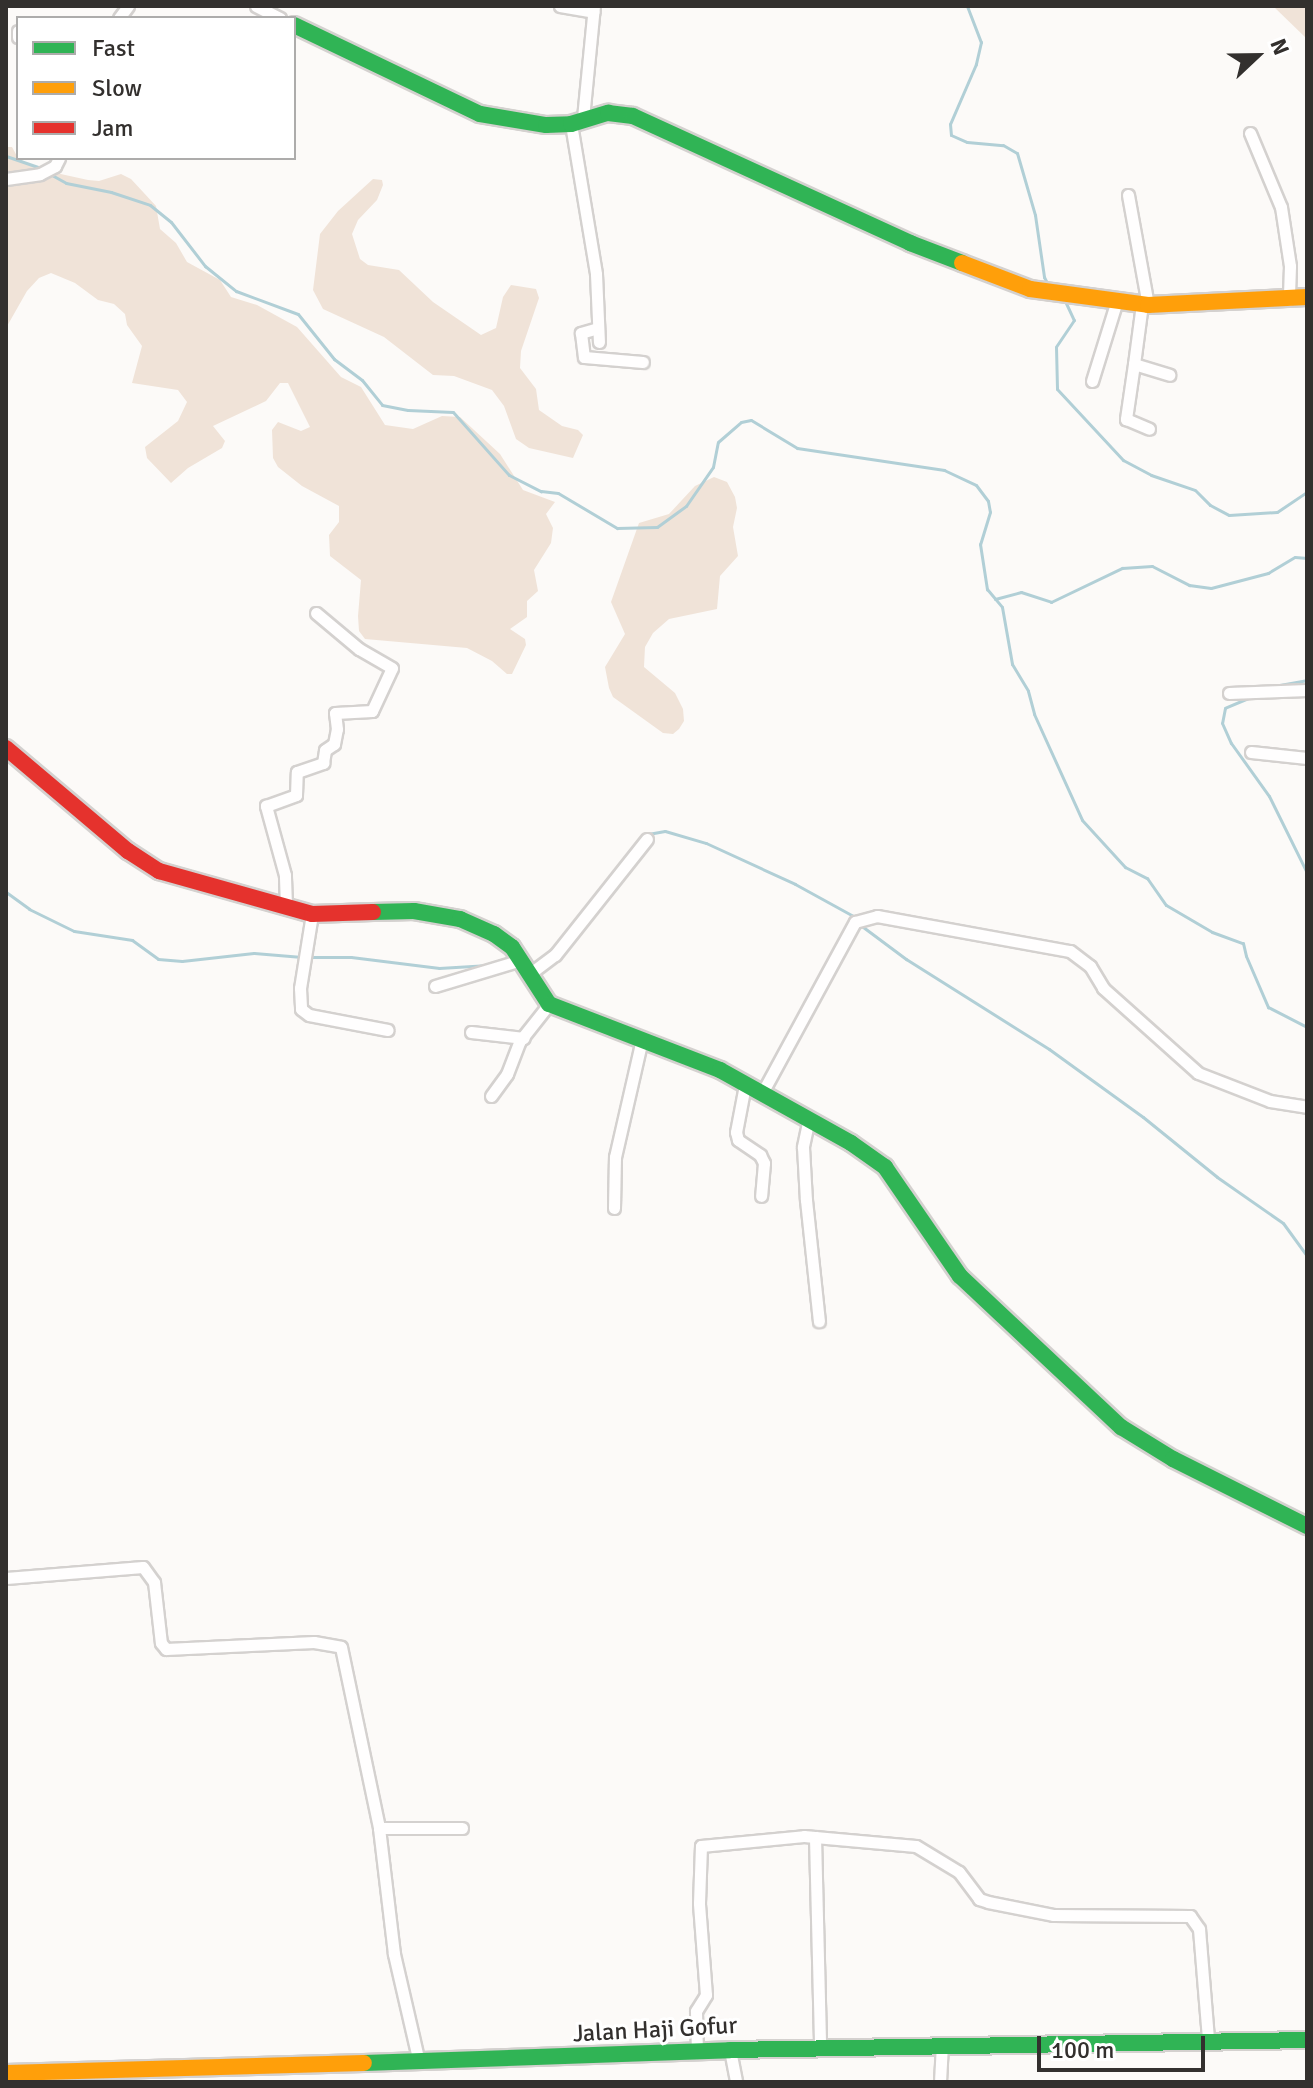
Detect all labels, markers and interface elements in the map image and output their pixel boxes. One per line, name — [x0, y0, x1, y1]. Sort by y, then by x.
legend — [16, 16, 296, 160]
north arrow — [1217, 16, 1297, 96]
text: Fast — [92, 33, 135, 63]
text: N — [1264, 35, 1295, 59]
text: Slow — [92, 73, 142, 103]
text: Jam — [92, 113, 133, 143]
street label: Jalan Haji Gofur — [572, 2011, 738, 2049]
scale bar — [1041, 2020, 1209, 2070]
text: 100 m — [1051, 2035, 1114, 2065]

